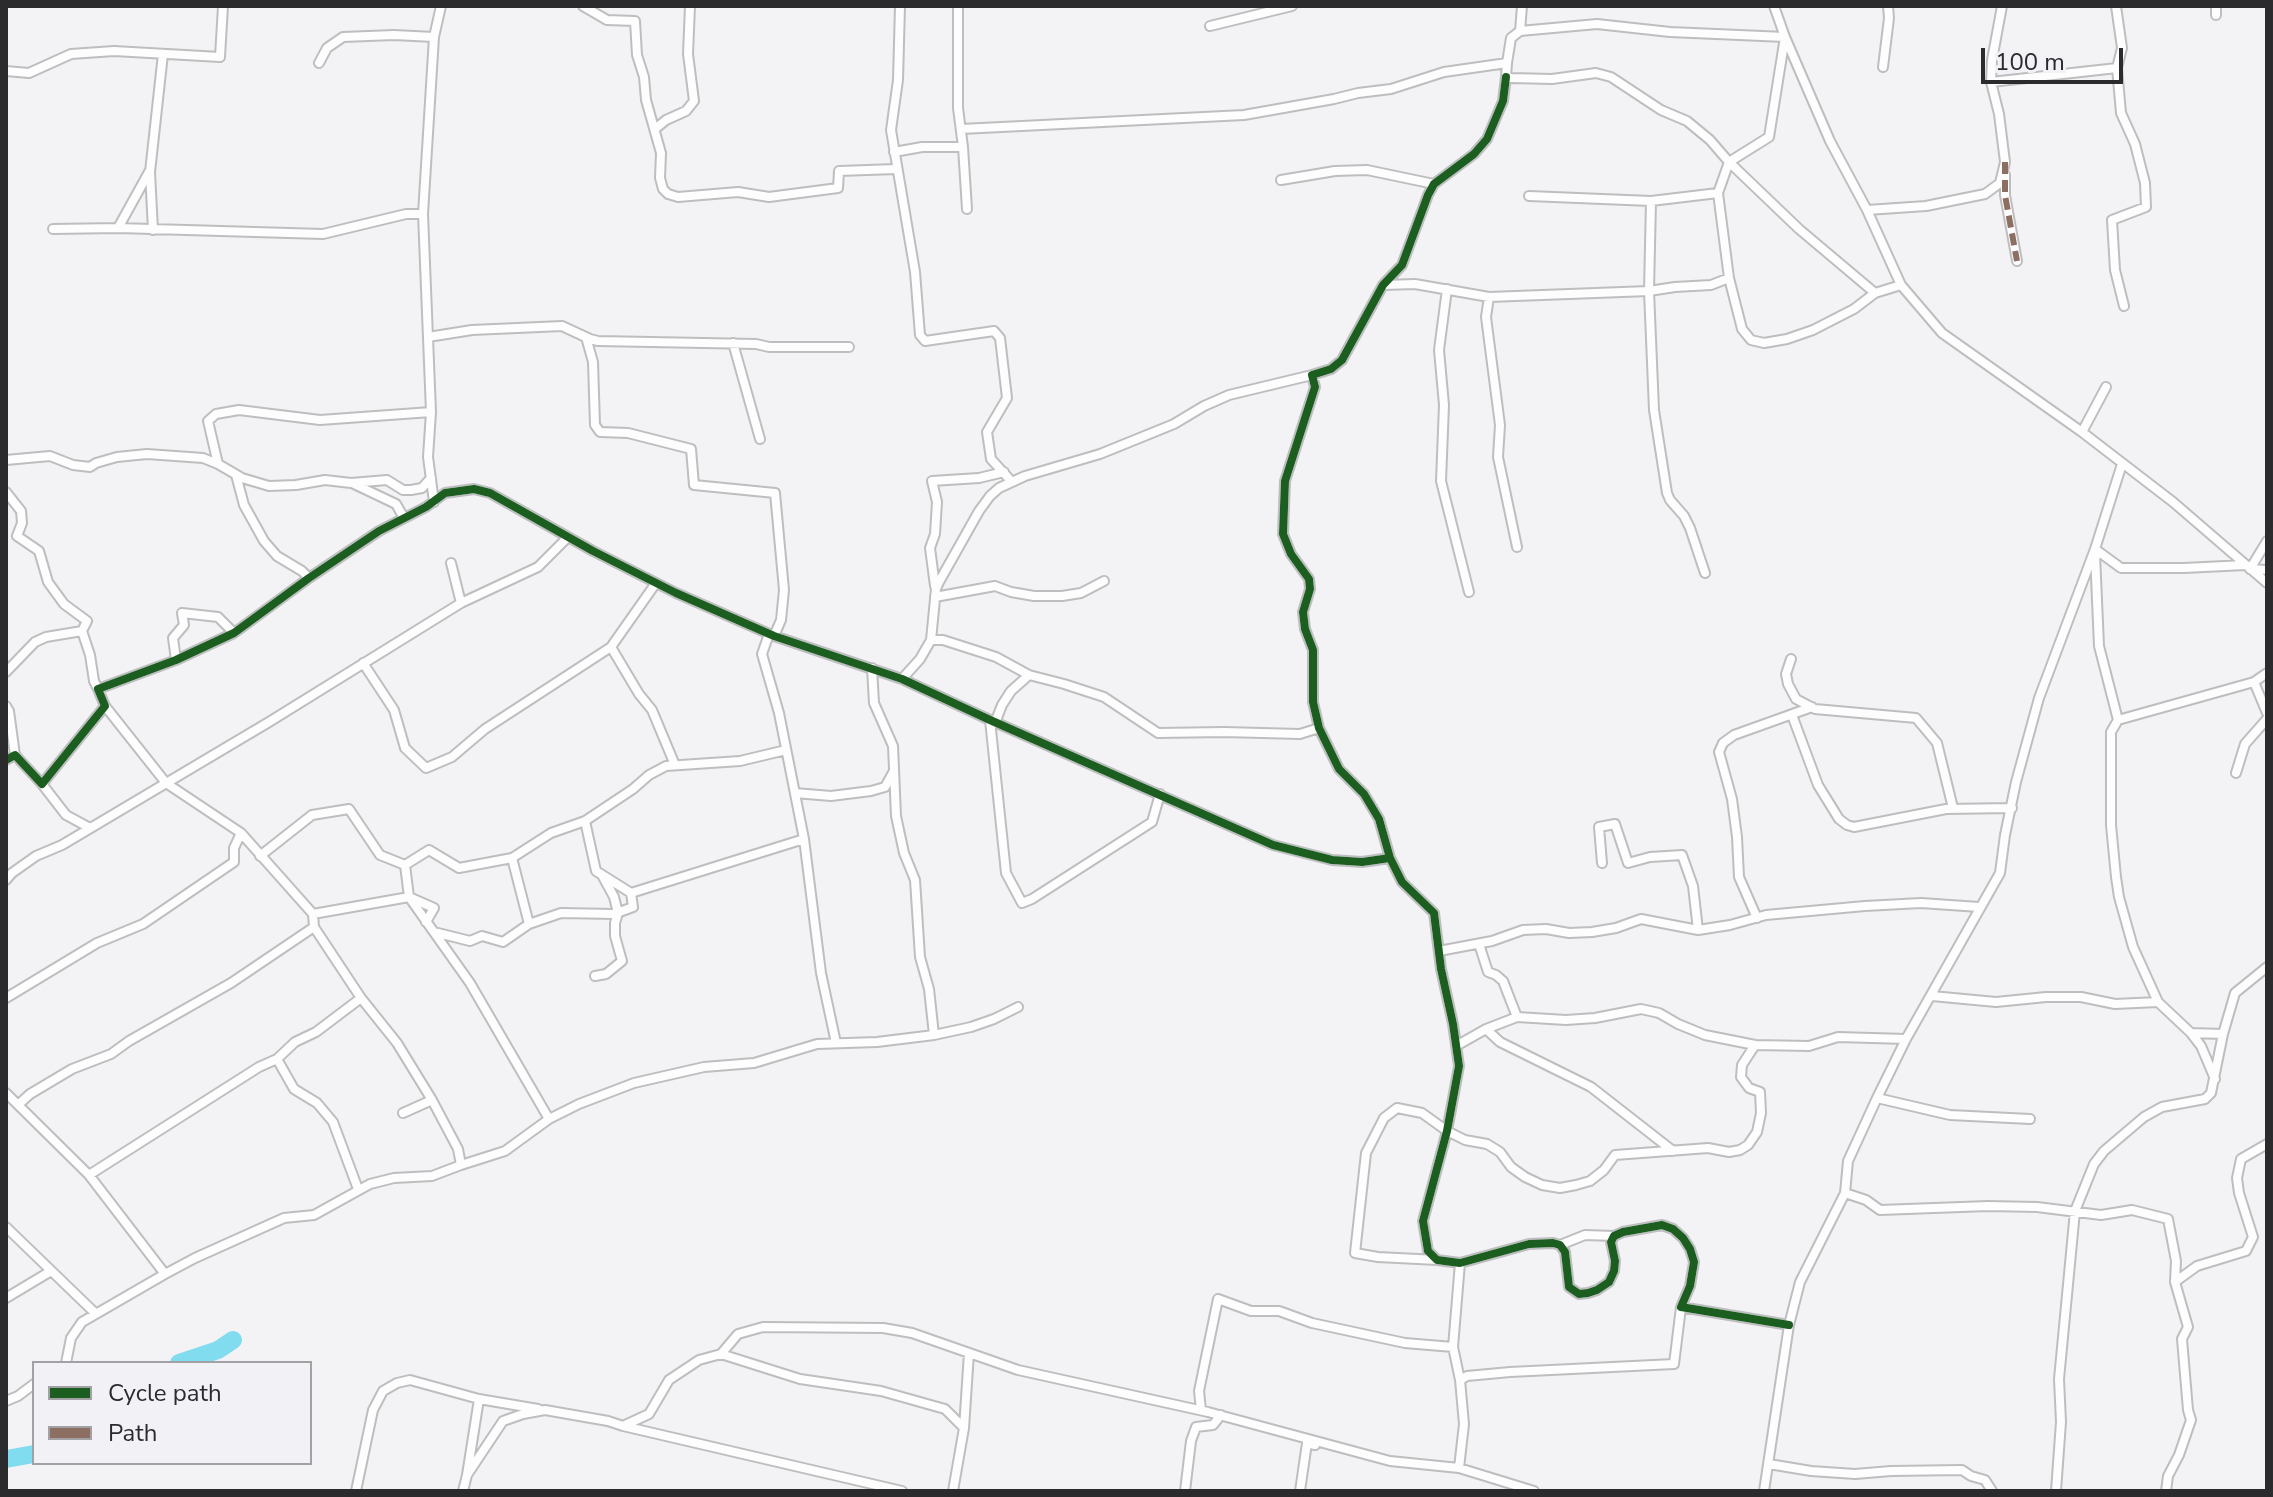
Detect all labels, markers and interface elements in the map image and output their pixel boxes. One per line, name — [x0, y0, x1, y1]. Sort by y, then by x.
scale bar — [1985, 32, 2127, 82]
text: 100 m — [1995, 46, 2065, 78]
legend — [32, 1361, 312, 1465]
text: Cycle path — [108, 1377, 222, 1409]
text: Path — [108, 1417, 157, 1449]

